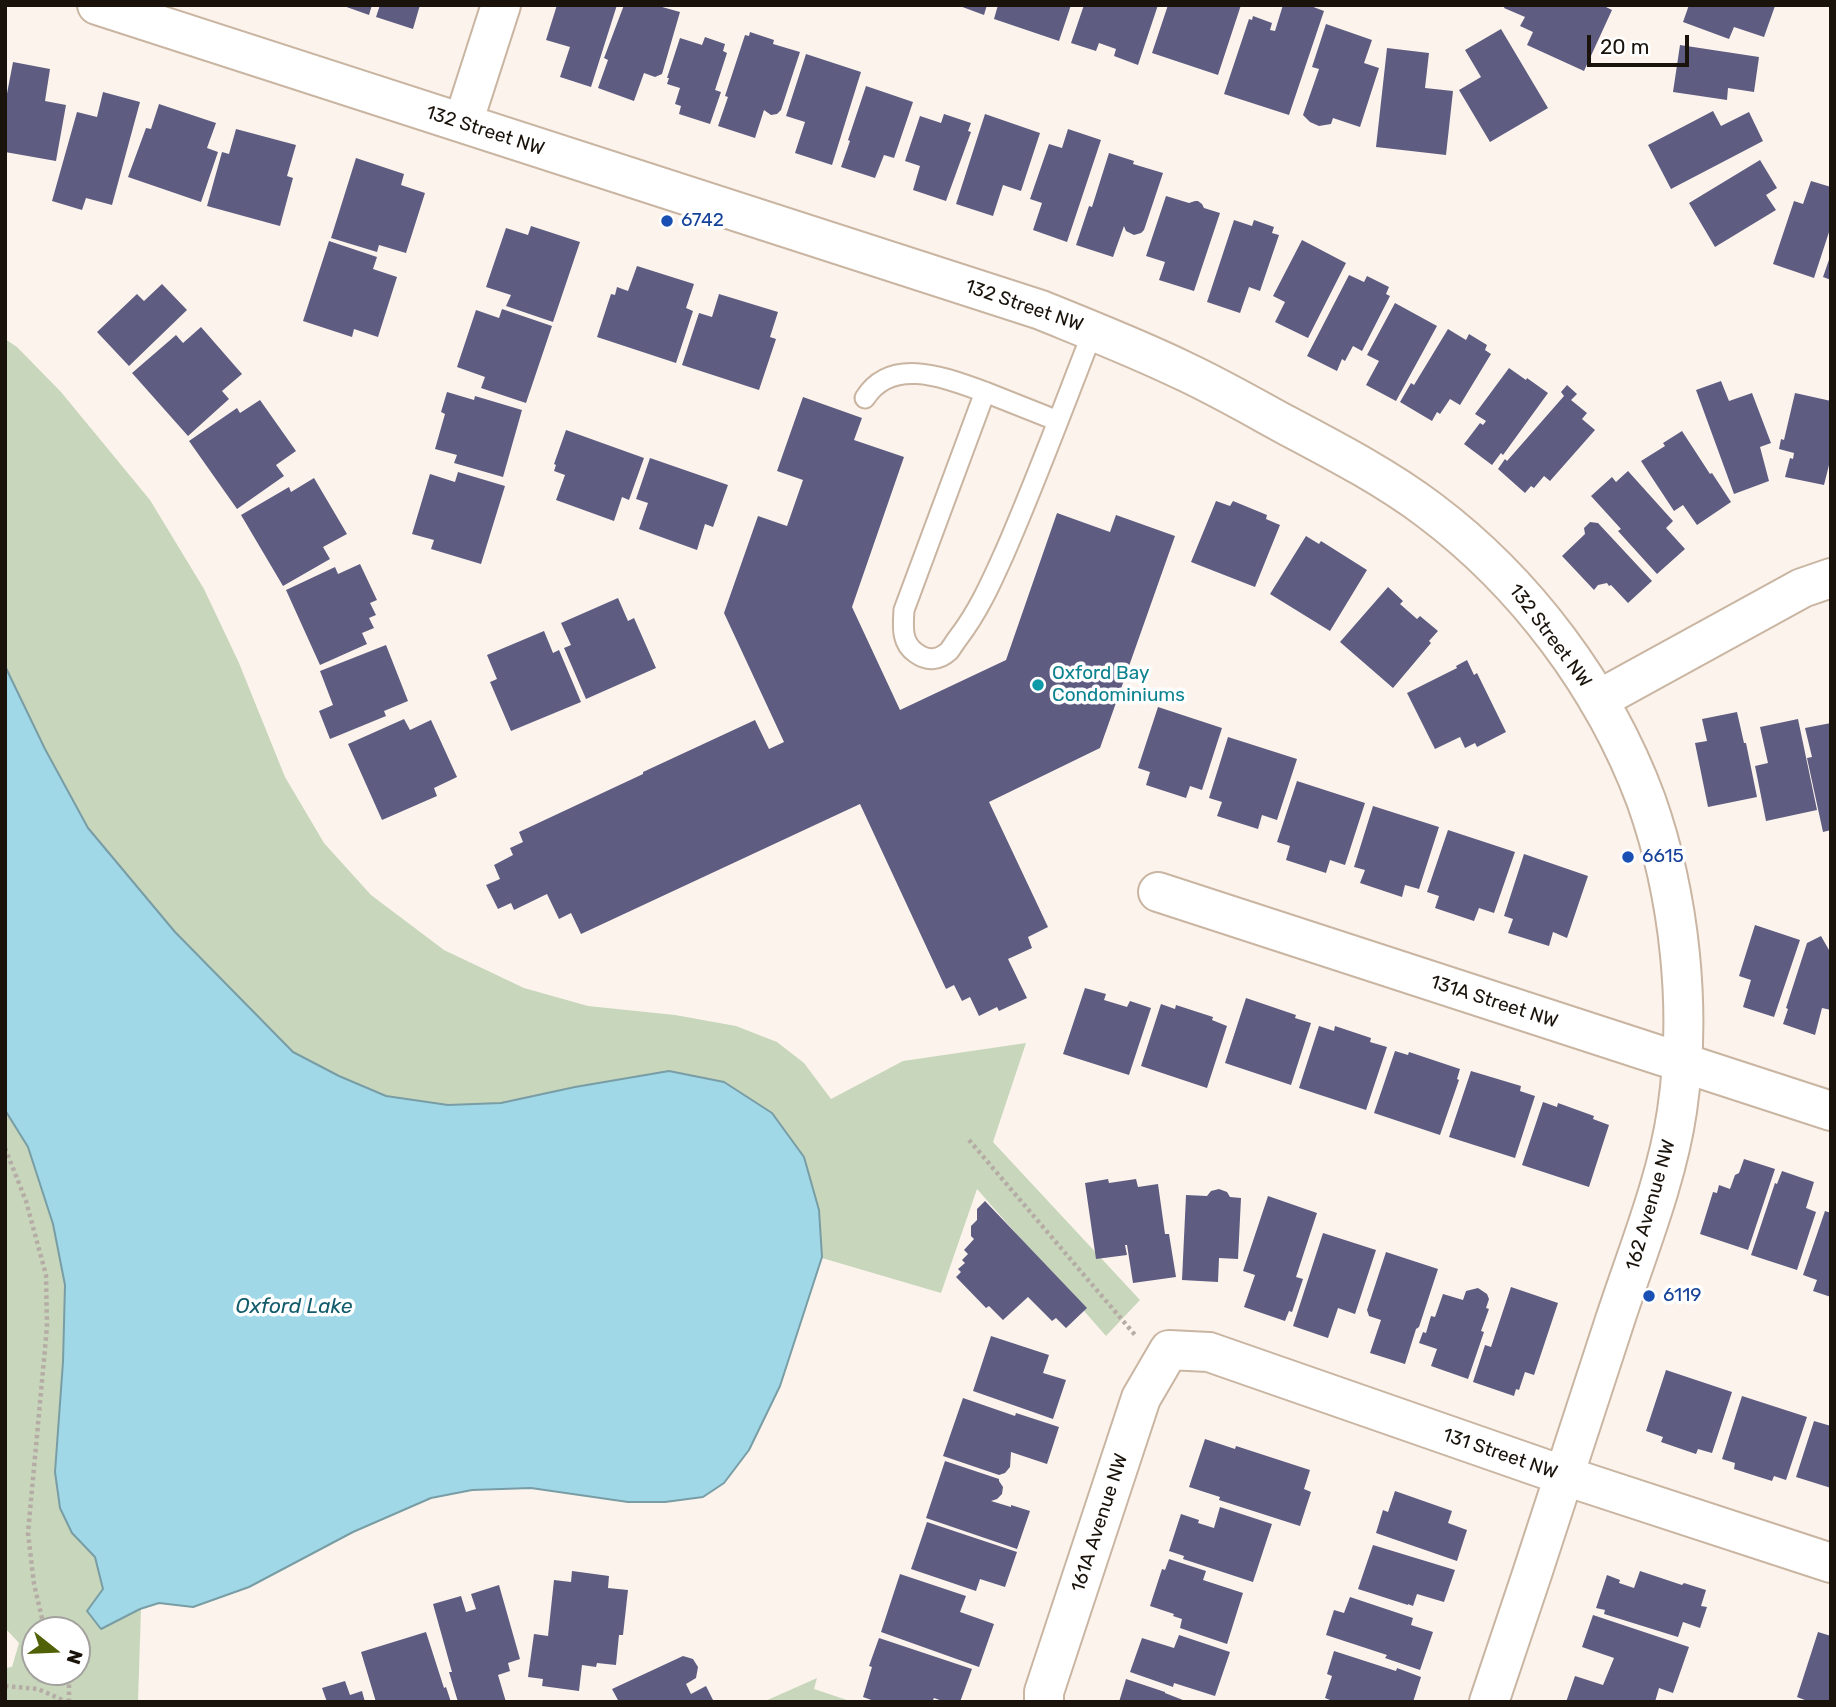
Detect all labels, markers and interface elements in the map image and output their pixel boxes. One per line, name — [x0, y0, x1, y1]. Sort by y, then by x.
scale bar — [1591, 21, 1692, 65]
text: 20 m — [1600, 34, 1649, 59]
street label: 132 Street NW — [423, 101, 547, 161]
place label: 6742 — [681, 210, 724, 232]
marker: 6742 — [659, 213, 675, 229]
street label: 132 Street NW — [962, 275, 1086, 337]
street label: 132 Street NW — [1504, 580, 1596, 692]
place label: Oxford Bay Condominiums — [1052, 663, 1185, 707]
marker: Oxford Bay Condominiums — [1030, 677, 1046, 693]
place label: 6615 — [1642, 846, 1684, 868]
marker: 6615 — [1620, 849, 1636, 865]
street label: 131A Street NW — [1427, 971, 1561, 1033]
street label: 162 Avenue NW — [1621, 1137, 1681, 1273]
place label: 6119 — [1663, 1285, 1702, 1307]
marker: 6119 — [1641, 1288, 1657, 1304]
water label: Oxford Lake — [236, 1294, 352, 1320]
street label: 131 Street NW — [1440, 1424, 1560, 1484]
street label: 161A Avenue NW — [1067, 1451, 1133, 1595]
north arrow — [21, 1616, 91, 1686]
text: N — [61, 1647, 88, 1667]

